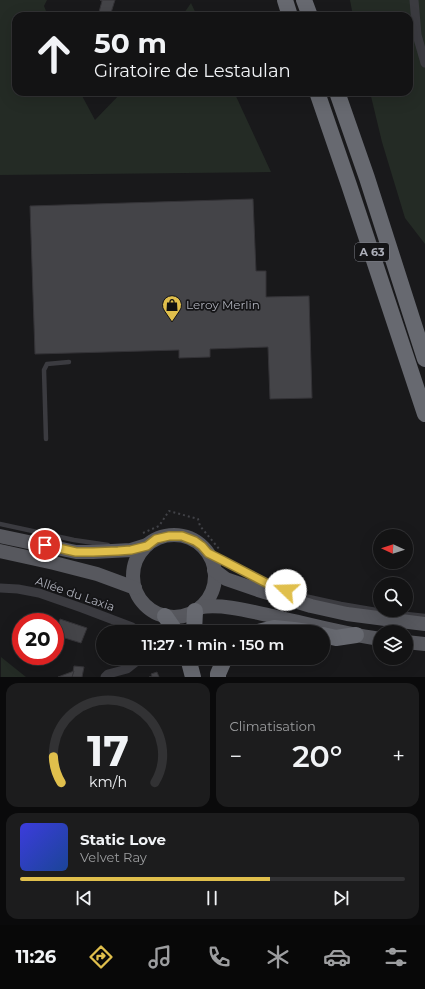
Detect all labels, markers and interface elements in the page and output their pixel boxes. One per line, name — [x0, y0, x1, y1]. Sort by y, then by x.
text: 50 m — [94, 26, 167, 60]
icon: ahead — [28, 28, 80, 80]
text: Giratoire de Lestaulan — [94, 60, 291, 82]
road number: A 63 — [355, 243, 389, 261]
shop icon: Leroy Merlin — [161, 294, 183, 322]
place label: Leroy Merlin — [186, 297, 260, 312]
pin — [28, 528, 62, 562]
north arrow — [373, 529, 413, 569]
map controls — [373, 529, 413, 665]
icon: arrive — [34, 534, 56, 556]
position arrow — [265, 569, 307, 611]
street label: Allée du Laxia — [34, 573, 117, 614]
button: search — [373, 577, 413, 617]
speed limit sign: 20 — [12, 613, 64, 665]
button: layers — [373, 625, 413, 665]
text: 11:27 · 1 min · 150 m — [142, 635, 284, 654]
text: Climatisation — [230, 718, 316, 734]
text: 17 — [87, 726, 129, 776]
text: 20° — [292, 738, 342, 775]
text: − — [230, 743, 242, 770]
text: + — [392, 743, 405, 770]
text: km/h — [89, 773, 127, 791]
text: Static Love — [80, 830, 166, 849]
text: Velvet Ray — [80, 849, 147, 865]
icon: previous — [73, 887, 95, 909]
icon: pause — [201, 887, 223, 909]
icon: next — [330, 887, 352, 909]
icon: directions — [87, 943, 115, 971]
icon: music — [146, 943, 174, 971]
icon: phone — [205, 943, 233, 971]
icon: climate — [264, 943, 292, 971]
icon: car — [323, 943, 351, 971]
icon: filters — [382, 943, 410, 971]
text: 11:26 — [15, 946, 56, 968]

